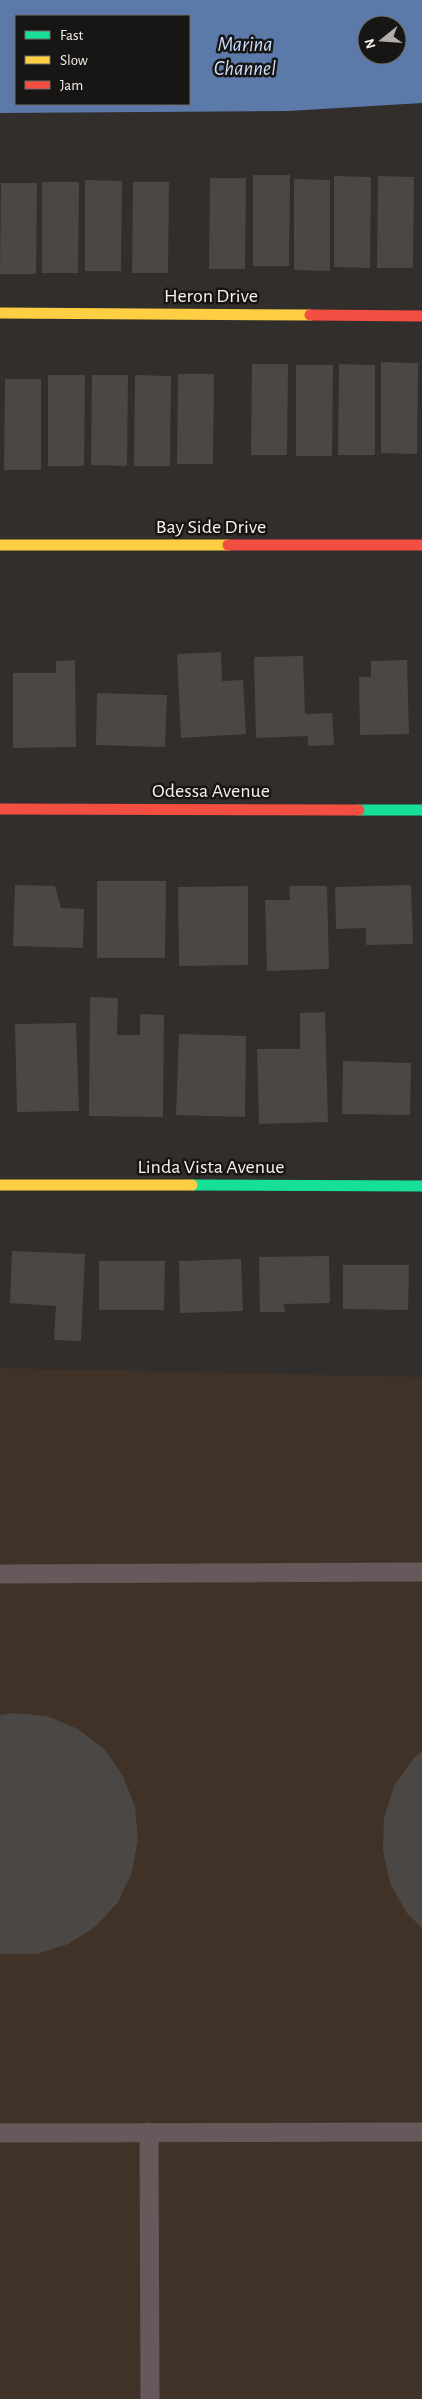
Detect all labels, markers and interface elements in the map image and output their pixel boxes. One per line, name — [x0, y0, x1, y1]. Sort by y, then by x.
legend — [15, 15, 190, 105]
north arrow — [357, 15, 407, 65]
text: Fast — [60, 28, 84, 43]
water label: Marina Channel — [214, 34, 276, 79]
text: N — [362, 37, 379, 50]
text: Slow — [60, 53, 88, 68]
text: Jam — [60, 78, 83, 93]
street label: Heron Drive — [164, 286, 258, 306]
street label: Bay Side Drive — [156, 517, 266, 537]
street label: Odessa Avenue — [152, 781, 270, 801]
street label: Linda Vista Avenue — [137, 1157, 285, 1177]

